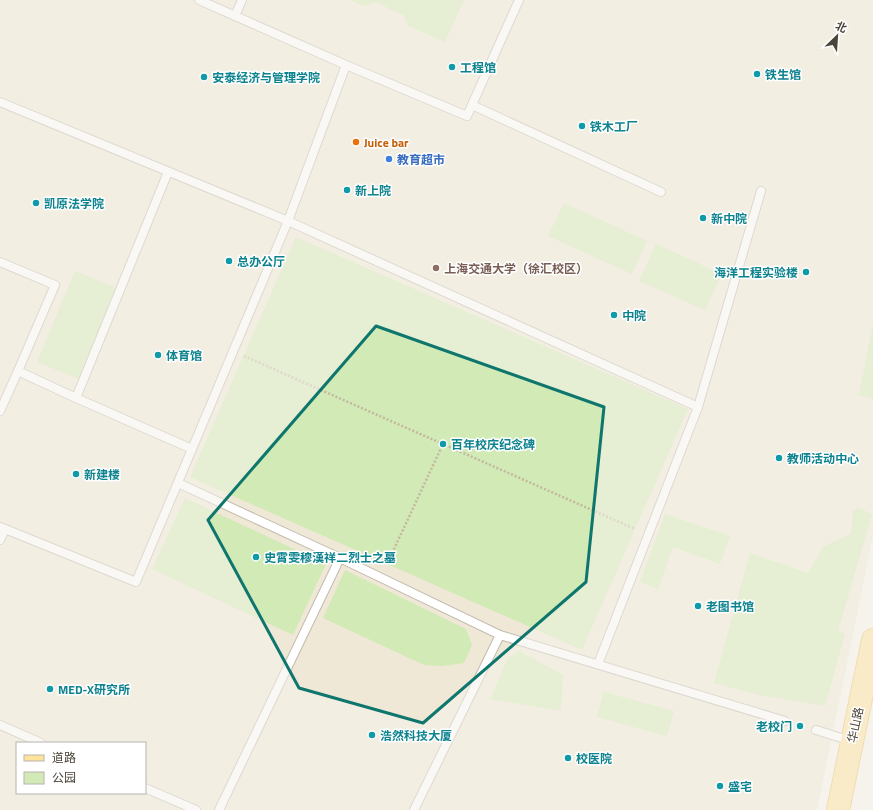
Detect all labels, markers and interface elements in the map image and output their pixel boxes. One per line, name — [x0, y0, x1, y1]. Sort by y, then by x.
north arrow — [817, 16, 857, 56]
text: 北 — [833, 17, 850, 37]
place label: 工程馆 — [460, 58, 496, 77]
marker: 工程馆 — [447, 62, 457, 72]
place label: 铁生馆 — [765, 65, 801, 84]
place label: 安泰经济与管理学院 — [212, 68, 320, 87]
marker: 铁生馆 — [752, 69, 762, 79]
marker: 安泰经济与管理学院 — [199, 72, 209, 82]
place label: 铁木工厂 — [590, 117, 638, 136]
marker: 铁木工厂 — [577, 121, 587, 131]
place label: Juice bar — [364, 133, 409, 152]
marker: Juice bar — [351, 137, 361, 147]
place label: 教育超市 — [397, 150, 445, 169]
marker: 教育超市 — [384, 154, 394, 164]
place label: 新上院 — [355, 181, 391, 200]
marker: 新上院 — [342, 185, 352, 195]
place label: 凯原法学院 — [44, 194, 104, 213]
marker: 凯原法学院 — [31, 198, 41, 208]
place label: 新中院 — [711, 209, 747, 228]
marker: 新中院 — [698, 213, 708, 223]
place label: 总办公厅 — [237, 252, 285, 271]
marker: 总办公厅 — [224, 256, 234, 266]
place label: 上海交通大学（徐汇校区） — [444, 259, 588, 278]
marker: 上海交通大学（徐汇校区） — [431, 263, 441, 273]
place label: 海洋工程实验楼 — [714, 263, 798, 282]
marker: 海洋工程实验楼 — [801, 267, 811, 277]
place label: 中院 — [622, 306, 646, 325]
marker: 中院 — [609, 310, 619, 320]
place label: 体育馆 — [166, 346, 202, 365]
marker: 体育馆 — [153, 350, 163, 360]
place label: 百年校庆纪念碑 — [451, 435, 535, 454]
marker: 百年校庆纪念碑 — [438, 439, 448, 449]
place label: 教师活动中心 — [787, 449, 859, 468]
marker: 教师活动中心 — [774, 453, 784, 463]
place label: 新建楼 — [84, 465, 120, 484]
marker: 新建楼 — [71, 469, 81, 479]
place label: 史霄雯穆漢祥二烈士之墓 — [264, 548, 396, 567]
marker: 史霄雯穆漢祥二烈士之墓 — [251, 552, 261, 562]
place label: 老图书馆 — [706, 597, 754, 616]
marker: 老图书馆 — [693, 601, 703, 611]
place label: MED-X研究所 — [58, 680, 130, 699]
marker: MED-X研究所 — [45, 684, 55, 694]
street label: 华山路 — [842, 705, 868, 745]
place label: 老校门 — [756, 717, 792, 736]
marker: 老校门 — [795, 721, 805, 731]
place label: 浩然科技大厦 — [380, 726, 452, 745]
marker: 浩然科技大厦 — [367, 730, 377, 740]
legend — [16, 742, 146, 794]
text: 道路 — [52, 748, 76, 767]
place label: 校医院 — [576, 749, 612, 768]
marker: 校医院 — [563, 753, 573, 763]
text: 公园 — [52, 768, 76, 787]
place label: 盛宅 — [728, 777, 752, 796]
marker: 盛宅 — [715, 781, 725, 791]

